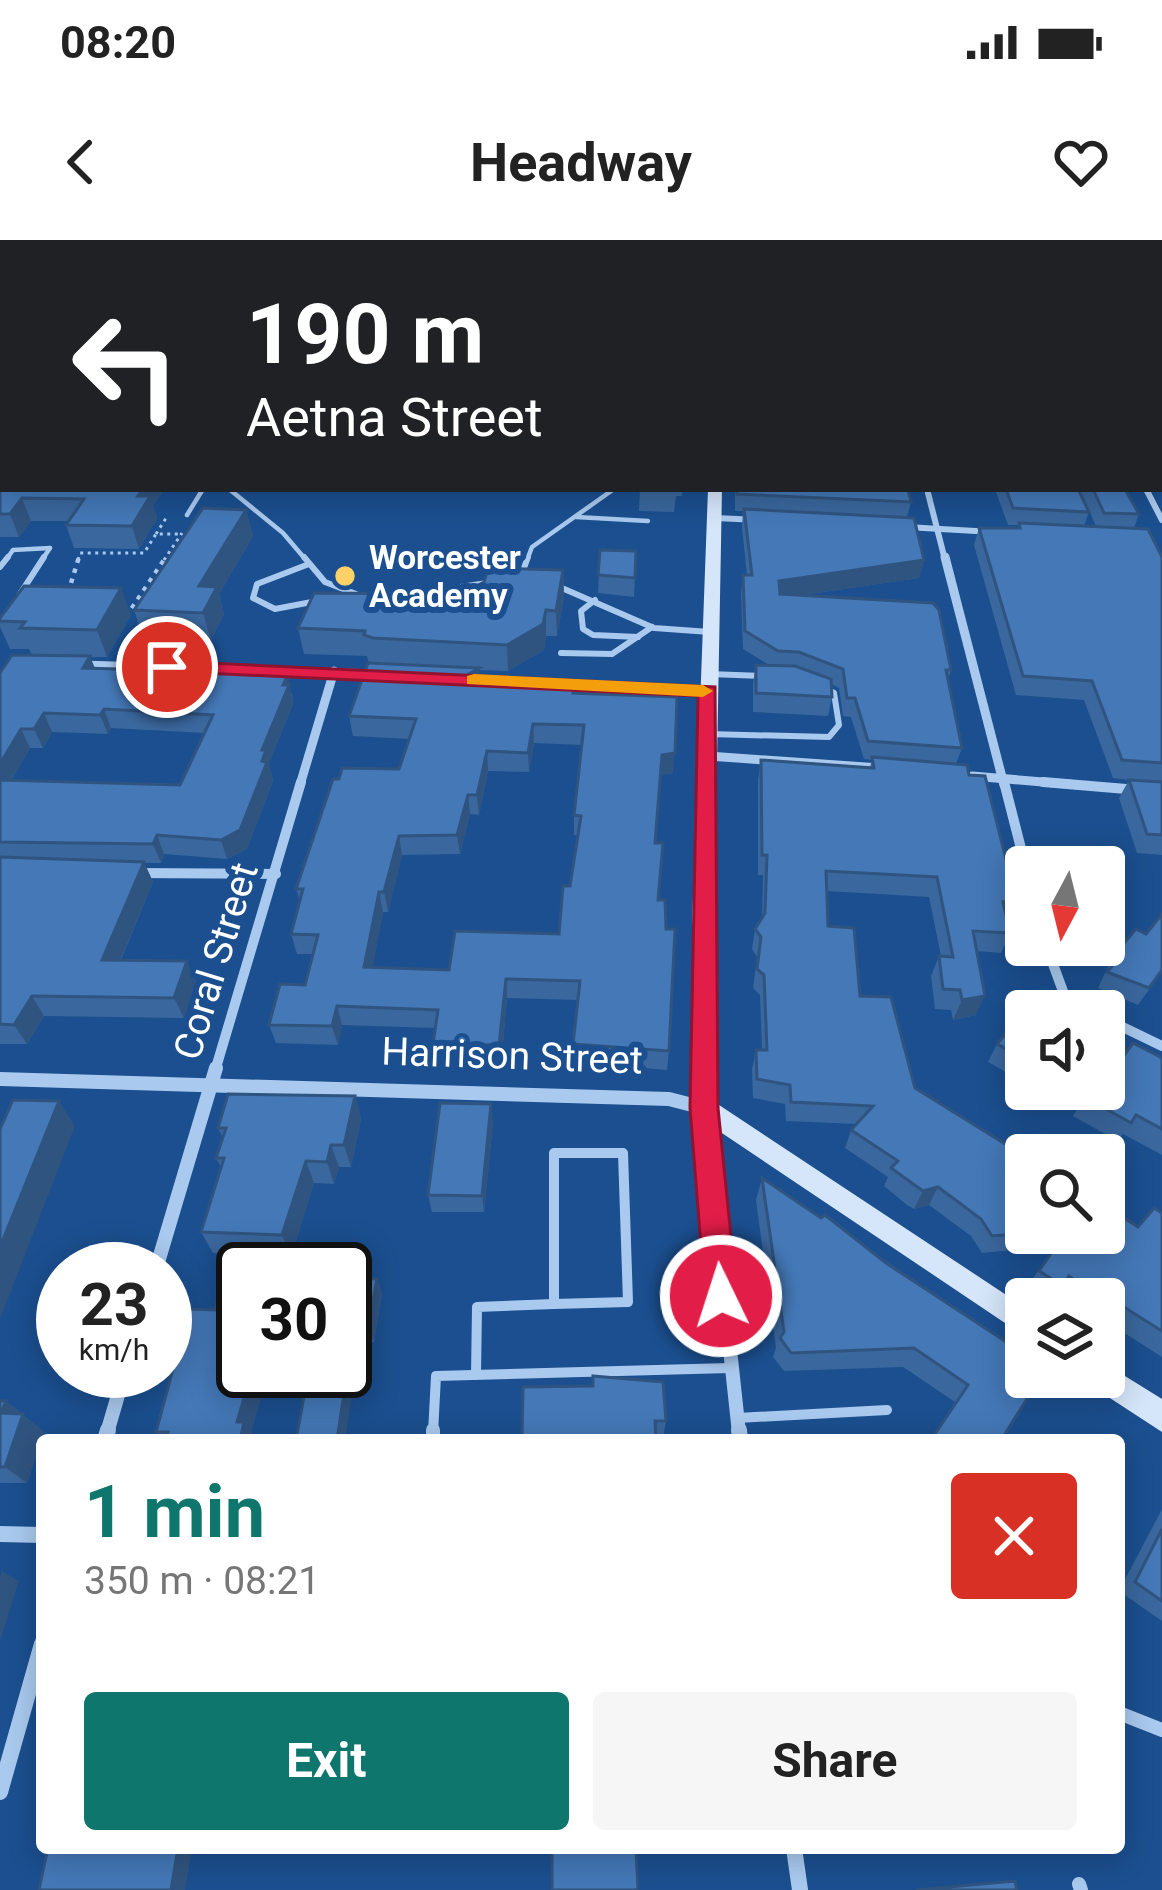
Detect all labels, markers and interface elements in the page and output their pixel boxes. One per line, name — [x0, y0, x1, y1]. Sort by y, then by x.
text: 08:20 — [60, 16, 176, 69]
icon: back — [48, 129, 114, 195]
icon: heart — [1048, 129, 1114, 195]
text: Headway — [470, 131, 692, 194]
text: 190 m — [246, 285, 484, 384]
icon: left — [48, 288, 204, 444]
text: Aetna Street — [246, 386, 543, 449]
place label: Worcester Academy — [369, 538, 521, 615]
marker: Worcester Academy — [332, 563, 358, 589]
pin — [116, 616, 218, 718]
icon: arrive — [134, 634, 200, 700]
north arrow — [1005, 846, 1125, 966]
map controls — [1005, 846, 1125, 1398]
street label: Coral Street — [164, 857, 268, 1065]
button: sound — [1005, 990, 1125, 1110]
street label: Harrison Street — [381, 1028, 643, 1084]
button: search — [1005, 1134, 1125, 1254]
position arrow — [658, 1233, 784, 1359]
speed limit sign: 30 — [216, 1242, 372, 1398]
text: 23 — [80, 1269, 148, 1340]
button: layers — [1005, 1278, 1125, 1398]
text: km/h — [79, 1332, 149, 1367]
text: 1 min — [84, 1470, 265, 1555]
button: close — [951, 1473, 1077, 1599]
text: 350 m · 08:21 — [84, 1558, 320, 1604]
button: Exit — [84, 1692, 569, 1830]
button: Share — [593, 1692, 1077, 1830]

